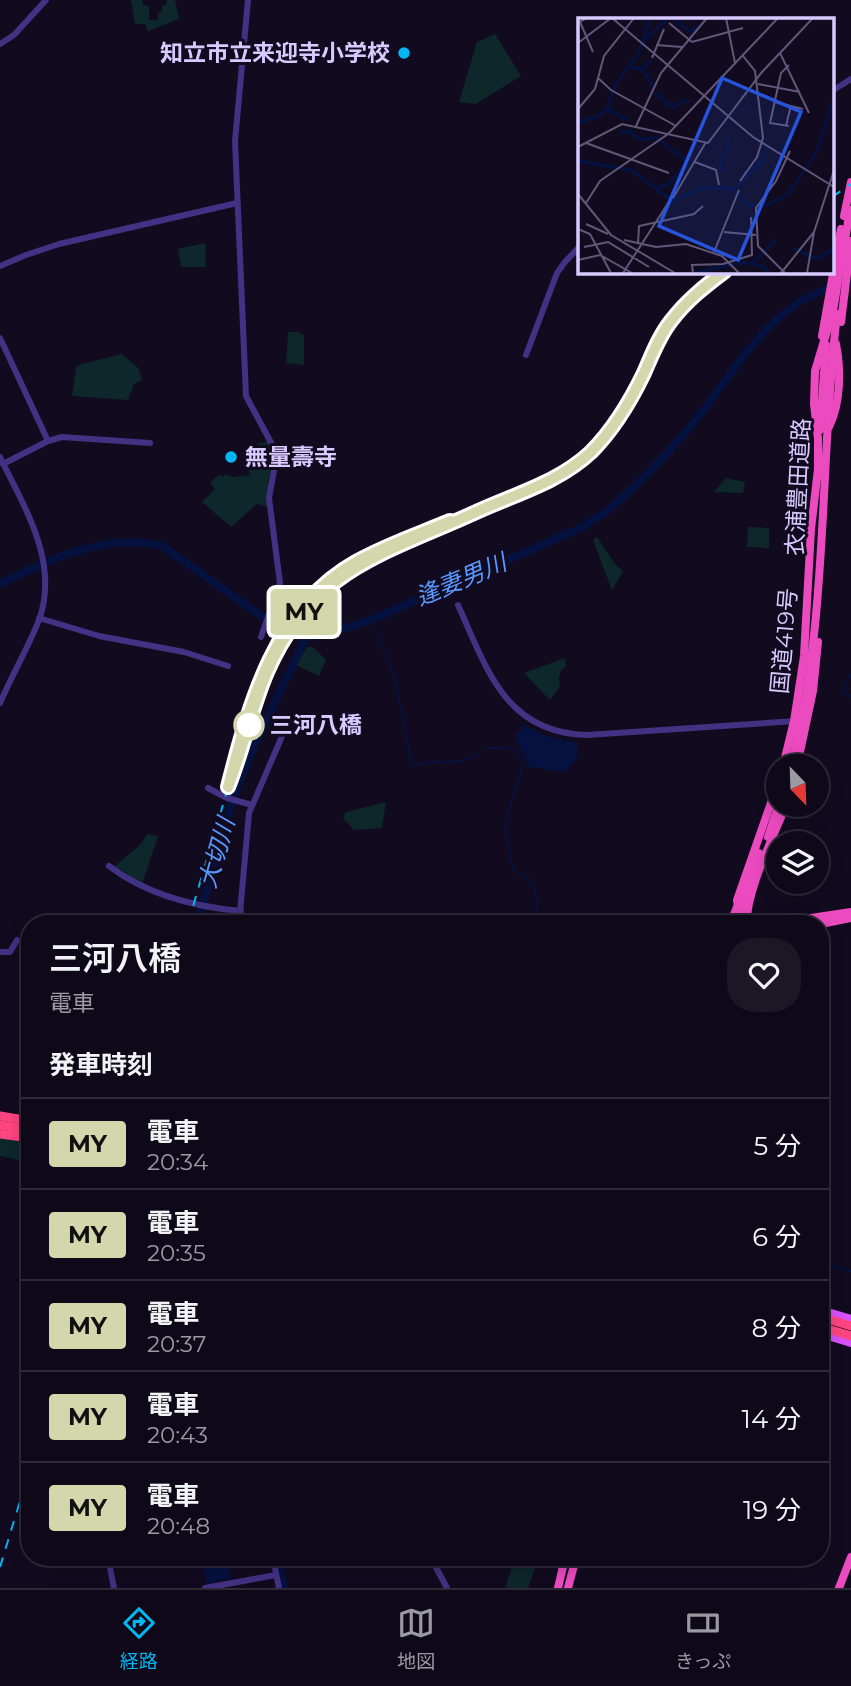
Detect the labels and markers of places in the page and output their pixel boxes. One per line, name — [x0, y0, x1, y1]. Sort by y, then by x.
place label: 知立市立来迎寺小学校 — [160, 39, 390, 67]
marker: 知立市立来迎寺小学校 — [396, 45, 412, 61]
place label: 無量壽寺 — [245, 443, 337, 471]
marker: 無量壽寺 — [223, 449, 239, 465]
marker: 三河八橋 — [234, 710, 264, 740]
place label: 三河八橋 — [270, 711, 362, 739]

